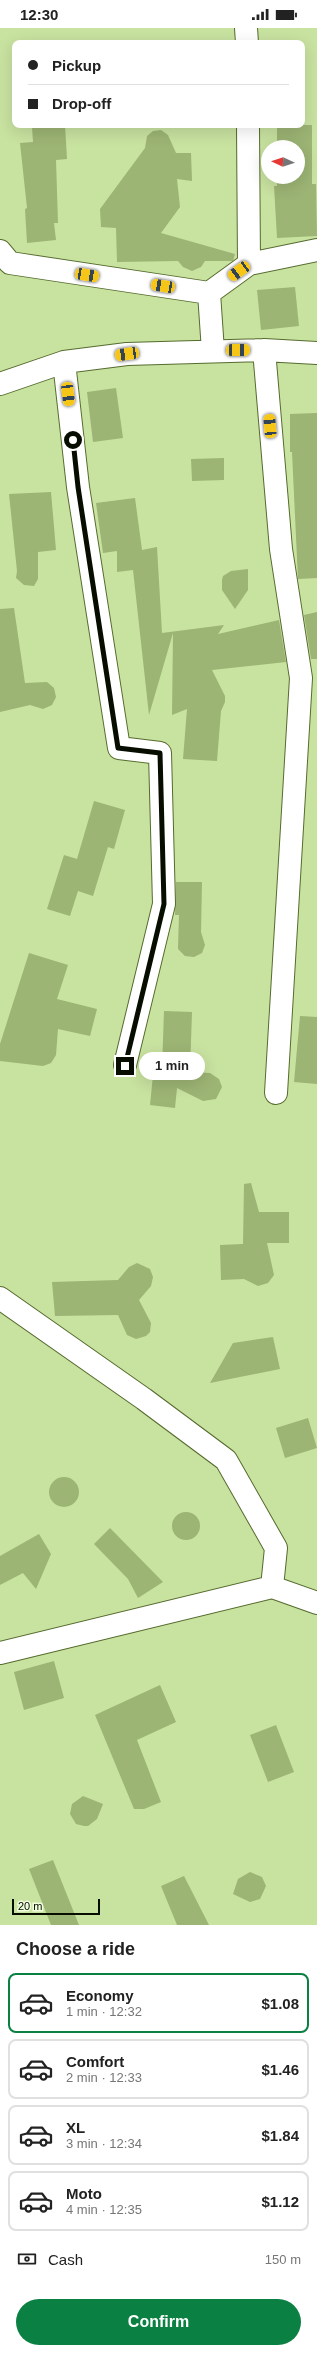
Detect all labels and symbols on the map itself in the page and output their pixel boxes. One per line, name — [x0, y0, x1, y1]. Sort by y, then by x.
north arrow — [261, 140, 305, 184]
car — [226, 259, 252, 283]
car — [74, 267, 100, 283]
car — [150, 278, 176, 294]
car — [226, 344, 250, 356]
car — [114, 346, 140, 362]
car — [61, 381, 75, 407]
car — [263, 414, 277, 438]
route start — [64, 431, 82, 449]
callout: 1 min — [139, 1052, 205, 1080]
route end — [116, 1057, 134, 1075]
scale bar — [12, 1897, 100, 1916]

